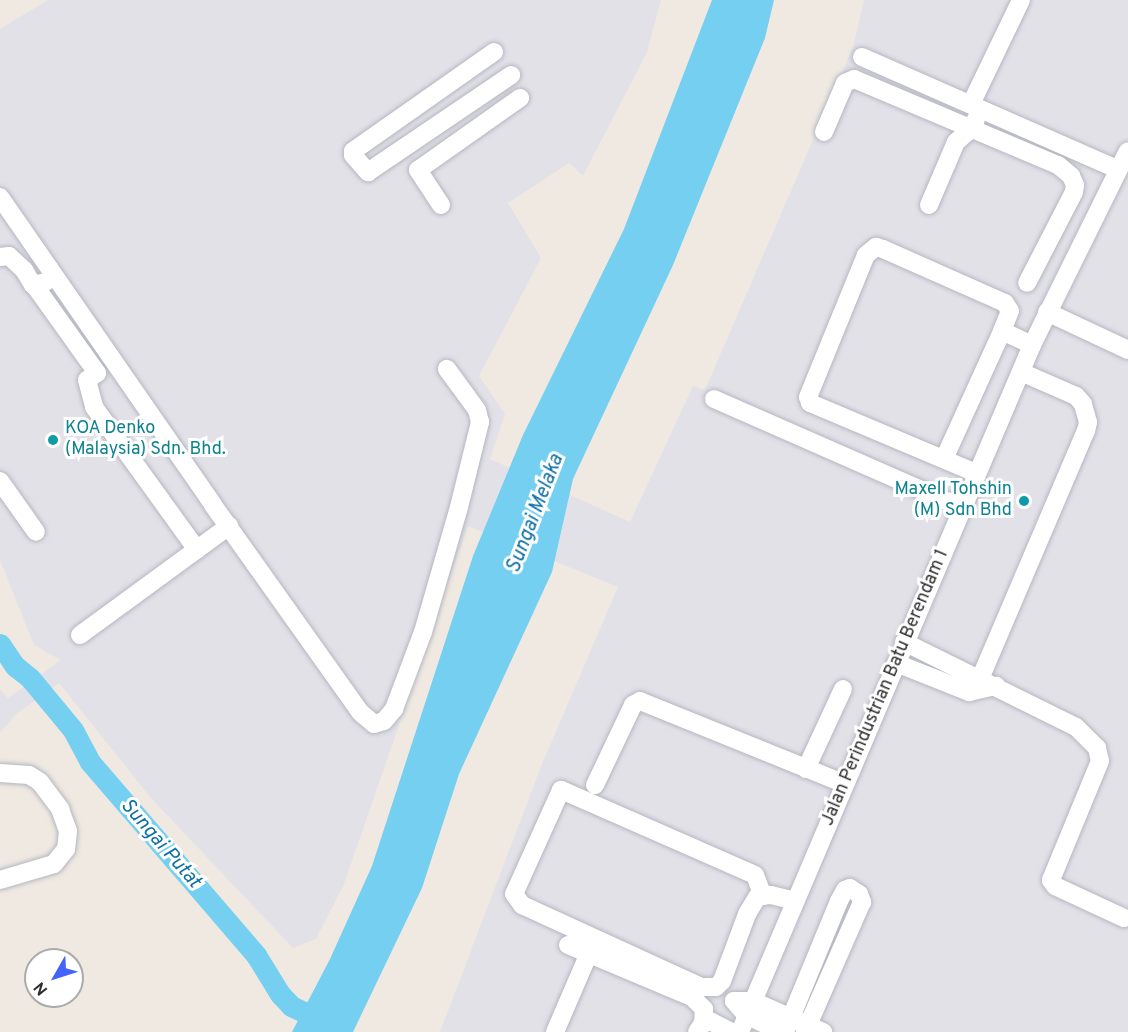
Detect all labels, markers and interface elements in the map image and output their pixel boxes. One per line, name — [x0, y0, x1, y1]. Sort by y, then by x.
place label: KOA Denko (Malaysia) Sdn. Bhd. — [65, 419, 226, 462]
marker: KOA Denko (Malaysia) Sdn. Bhd. — [46, 433, 60, 447]
water label: Sungai Melaka — [502, 451, 570, 577]
place label: Maxell Tohshin (M) Sdn Bhd — [894, 480, 1012, 522]
marker: Maxell Tohshin (M) Sdn Bhd — [1017, 494, 1031, 508]
street label: Jalan Perindustrian Batu Berendam 1 — [818, 547, 954, 829]
water label: Sungai Putat — [115, 794, 205, 894]
north arrow — [24, 948, 84, 1008]
text: N — [30, 977, 53, 999]

